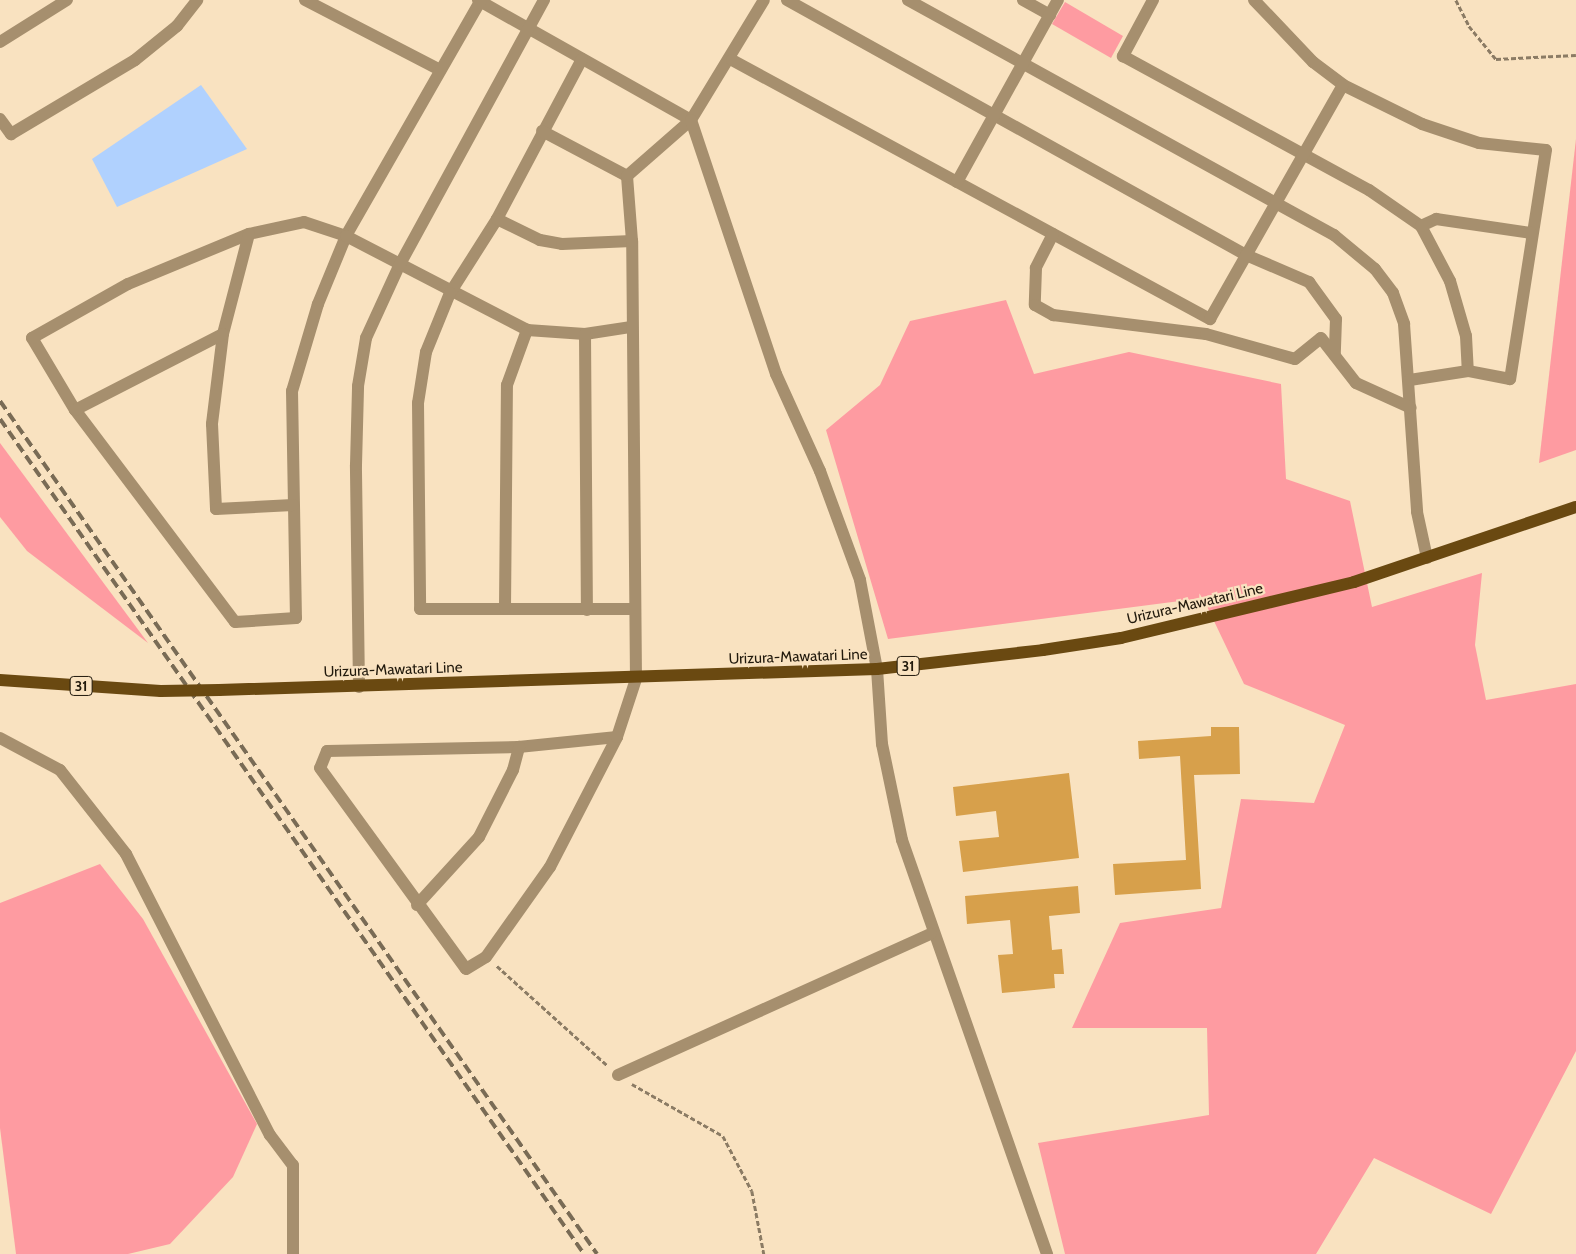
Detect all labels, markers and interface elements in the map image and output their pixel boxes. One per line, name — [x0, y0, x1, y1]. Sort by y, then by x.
street label: Urizura-Mawatari Line — [1125, 580, 1265, 628]
street label: Urizura-Mawatari Line — [728, 646, 868, 668]
road number: 31 — [896, 654, 920, 678]
street label: Urizura-Mawatari Line — [323, 659, 463, 681]
road number: 31 — [68, 674, 94, 698]

